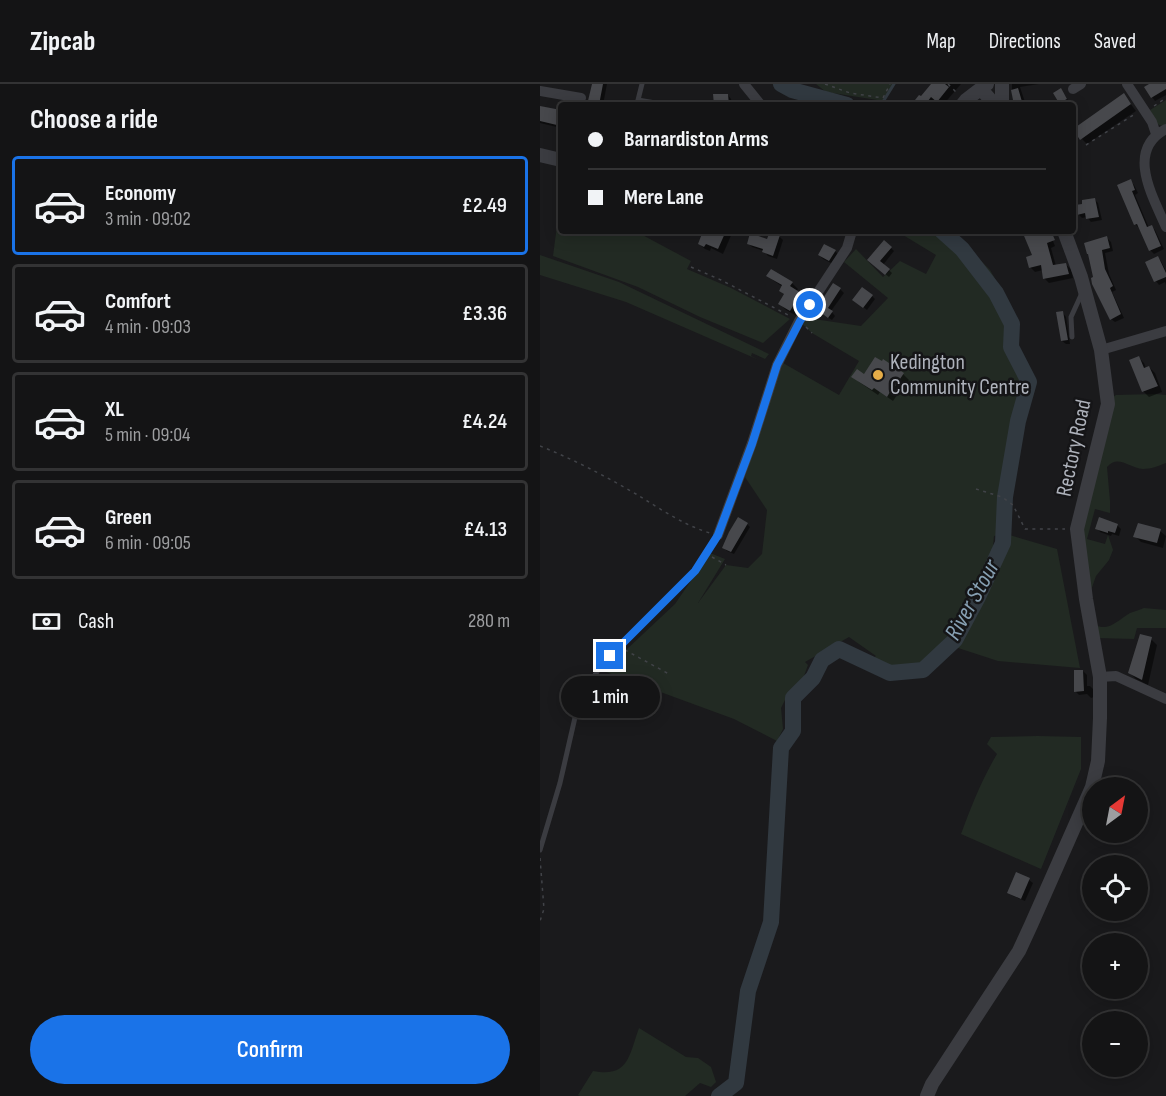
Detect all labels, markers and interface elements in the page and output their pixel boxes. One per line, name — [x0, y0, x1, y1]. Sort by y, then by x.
text: Zipcab — [30, 25, 95, 58]
text: Map — [926, 29, 956, 54]
text: Directions — [989, 29, 1061, 54]
text: Saved — [1094, 29, 1136, 54]
text: Choose a ride — [30, 104, 158, 136]
text: Barnardiston Arms — [624, 126, 769, 153]
icon: car — [33, 179, 87, 233]
text: Economy — [105, 180, 176, 207]
text: Mere Lane — [624, 184, 704, 211]
text: £2.49 — [462, 192, 507, 219]
text: 3 min · 09:02 — [105, 207, 191, 231]
icon: car — [33, 287, 87, 341]
text: Comfort — [105, 288, 171, 315]
route start — [796, 291, 823, 318]
text: £3.36 — [462, 300, 507, 327]
text: 4 min · 09:03 — [105, 315, 191, 339]
place label: Kedington Community Centre — [890, 349, 1030, 401]
marker: Kedington Community Centre — [871, 368, 885, 382]
icon: car — [33, 395, 87, 449]
text: XL — [105, 396, 124, 423]
street label: Rectory Road — [1051, 397, 1097, 499]
text: £4.24 — [462, 408, 507, 435]
text: 5 min · 09:04 — [105, 423, 190, 447]
icon: car — [33, 503, 87, 557]
text: Green — [105, 504, 152, 531]
text: £4.13 — [463, 516, 507, 543]
text: 6 min · 09:05 — [105, 531, 191, 555]
water label: River Stour — [938, 554, 1006, 645]
icon: cash — [30, 605, 63, 638]
text: Cash — [78, 608, 114, 635]
text: 280 m — [468, 609, 510, 633]
route end — [596, 642, 623, 669]
callout: 1 min — [560, 677, 659, 719]
text: 1 min — [592, 685, 629, 709]
north arrow — [1082, 777, 1148, 843]
map controls — [1082, 777, 1148, 1077]
button: locate — [1082, 855, 1148, 921]
button: + — [1082, 933, 1148, 999]
button: − — [1082, 1011, 1148, 1077]
button: Confirm — [30, 1015, 510, 1084]

